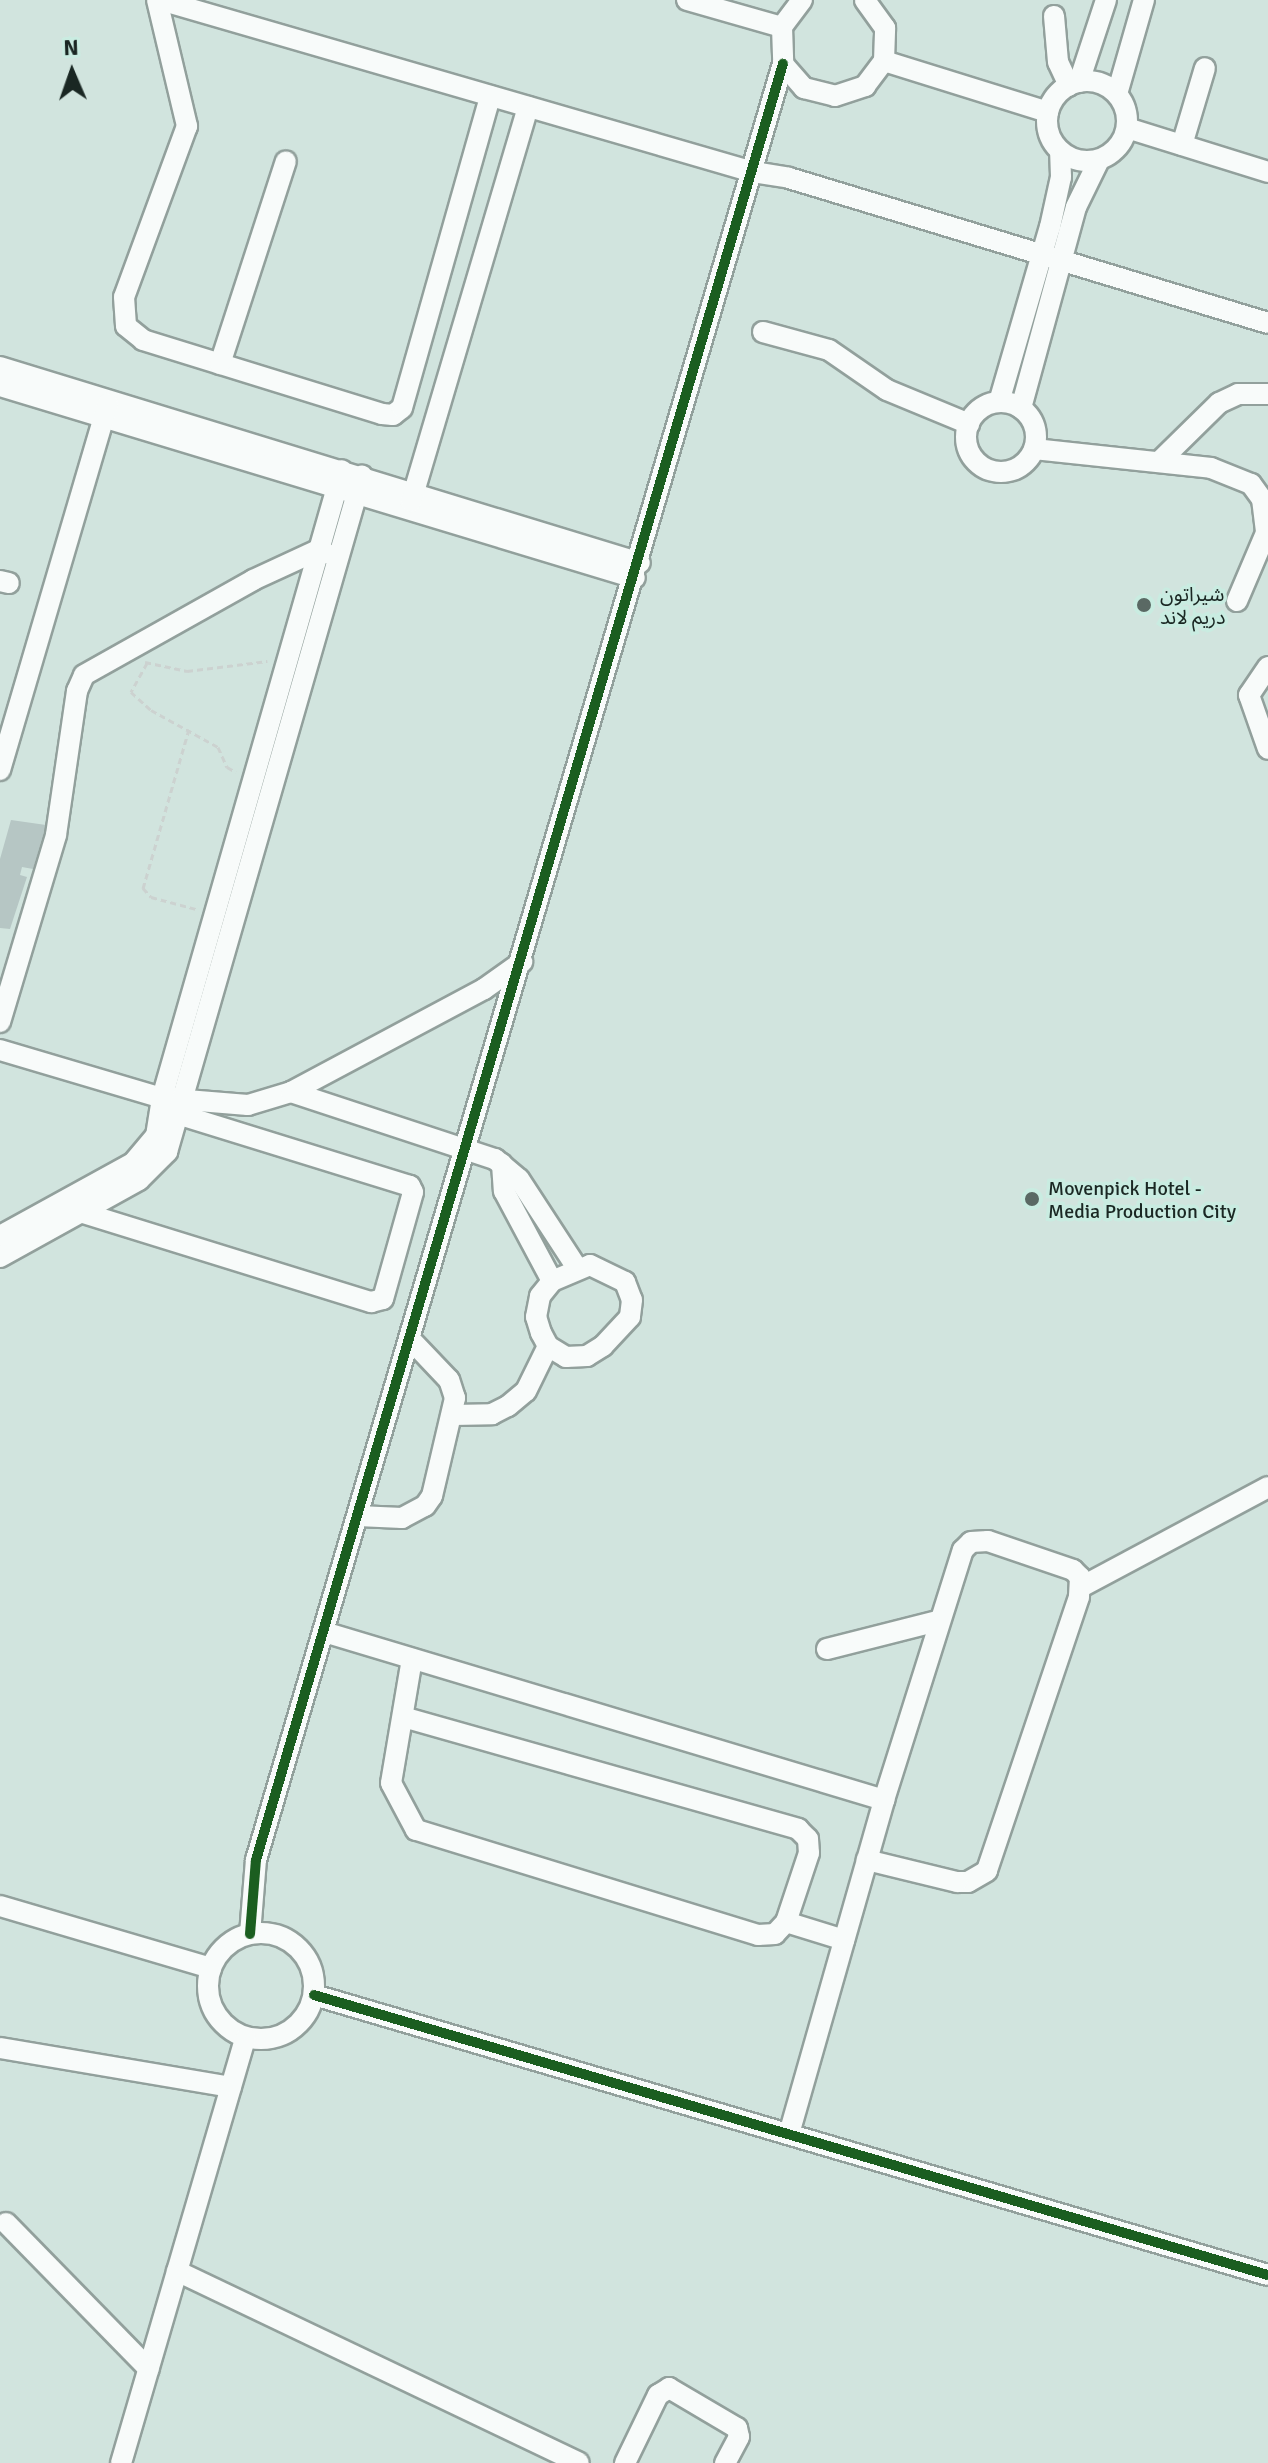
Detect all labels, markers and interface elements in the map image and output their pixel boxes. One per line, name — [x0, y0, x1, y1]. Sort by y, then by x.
north arrow — [32, 32, 112, 112]
text: N — [63, 34, 79, 61]
place label: شيراتون دريم لاند — [1160, 582, 1226, 629]
marker: شيراتون دريم لاند — [1135, 596, 1153, 614]
place label: Movenpick Hotel - Media Production City — [1048, 1176, 1236, 1223]
marker: Movenpick Hotel - Media Production City — [1023, 1190, 1041, 1208]

